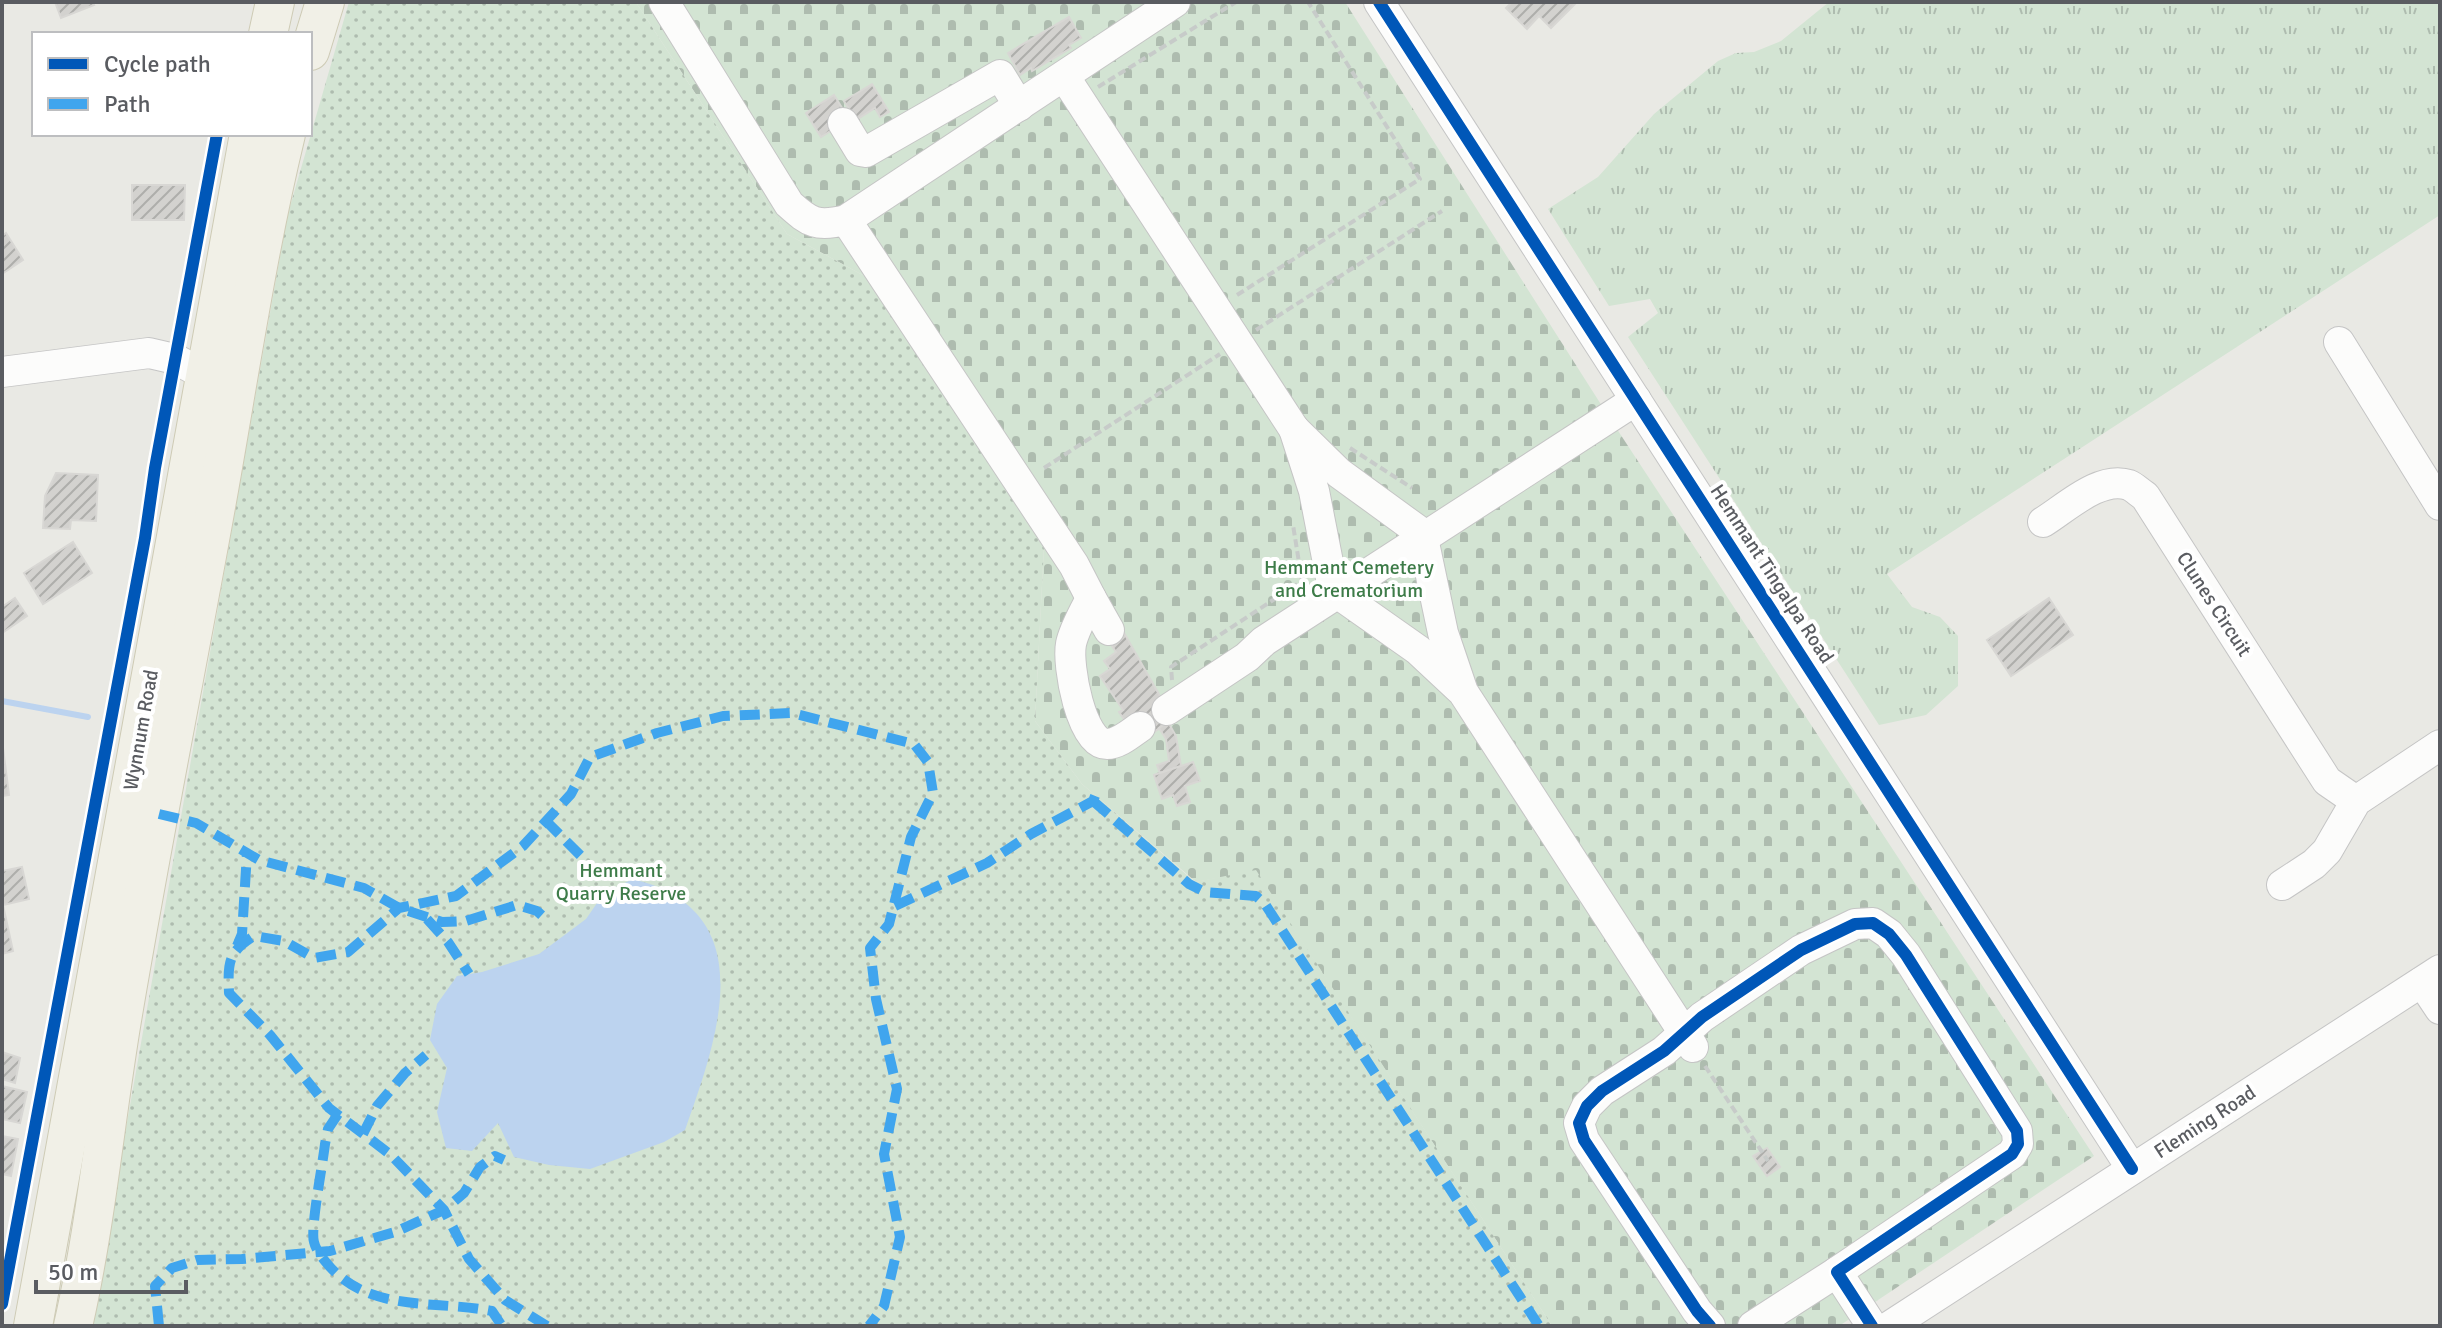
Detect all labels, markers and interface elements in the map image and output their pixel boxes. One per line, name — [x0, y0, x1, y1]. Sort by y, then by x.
legend — [32, 32, 312, 136]
text: Cycle path — [104, 49, 211, 79]
text: Path — [104, 89, 150, 119]
street label: Hemmant Tingalpa Road — [1705, 480, 1839, 668]
street label: Clunes Circuit — [2171, 547, 2257, 661]
park label: Hemmant Cemetery and Crematorium — [1264, 555, 1435, 603]
street label: Wynnum Road — [118, 668, 164, 792]
park label: Hemmant Quarry Reserve — [556, 858, 686, 906]
street label: Fleming Road — [2149, 1080, 2261, 1164]
scale bar — [36, 1244, 186, 1294]
text: 50 m — [48, 1257, 98, 1287]

